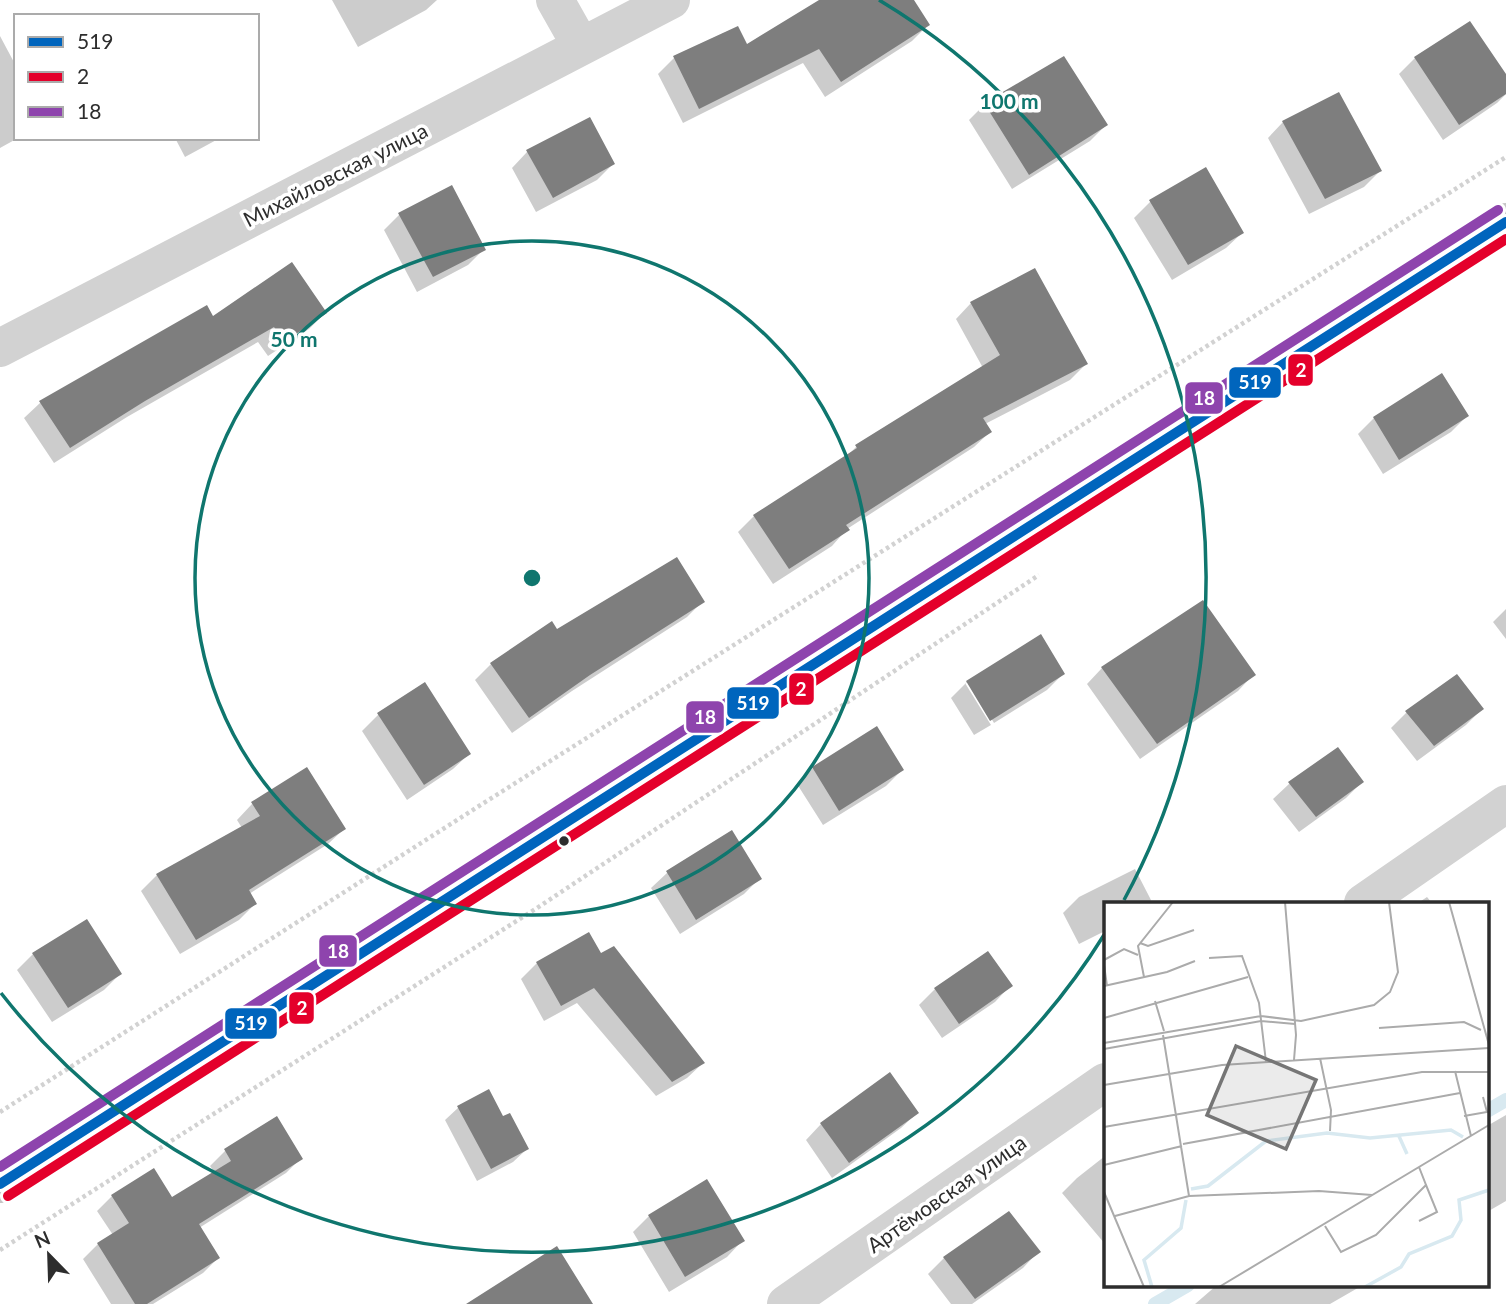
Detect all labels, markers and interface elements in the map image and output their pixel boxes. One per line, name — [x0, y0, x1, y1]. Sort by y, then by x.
legend — [14, 14, 259, 140]
text: 519 — [77, 28, 114, 53]
text: 2 — [77, 63, 89, 88]
text: 100 m — [979, 88, 1039, 113]
text: 18 — [77, 98, 101, 123]
street label: Михайловская улица — [239, 117, 431, 231]
text: 50 m — [270, 326, 318, 351]
line badge: 2 — [1287, 353, 1314, 387]
text: 2 — [1295, 358, 1307, 381]
line badge: 519 — [1228, 366, 1282, 399]
text: 519 — [1238, 370, 1272, 393]
line badge: 18 — [1184, 381, 1224, 415]
text: 18 — [1193, 386, 1215, 409]
centre of rings — [520, 566, 544, 590]
line badge: 2 — [788, 672, 815, 706]
text: 2 — [795, 677, 807, 700]
line badge: 519 — [726, 686, 780, 720]
text: 519 — [736, 691, 770, 714]
line badge: 18 — [685, 700, 725, 734]
text: 18 — [694, 705, 716, 728]
unlabelled marker — [557, 834, 571, 848]
inset map — [1104, 902, 1488, 1286]
line badge: 18 — [318, 934, 358, 968]
text: 18 — [327, 939, 349, 962]
line badge: 2 — [288, 991, 315, 1025]
text: 2 — [296, 996, 308, 1019]
line badge: 519 — [224, 1007, 278, 1040]
text: 519 — [234, 1011, 268, 1034]
street label: Артёмовская улица — [862, 1129, 1030, 1257]
north arrow — [14, 1220, 84, 1290]
text: N — [31, 1225, 53, 1252]

